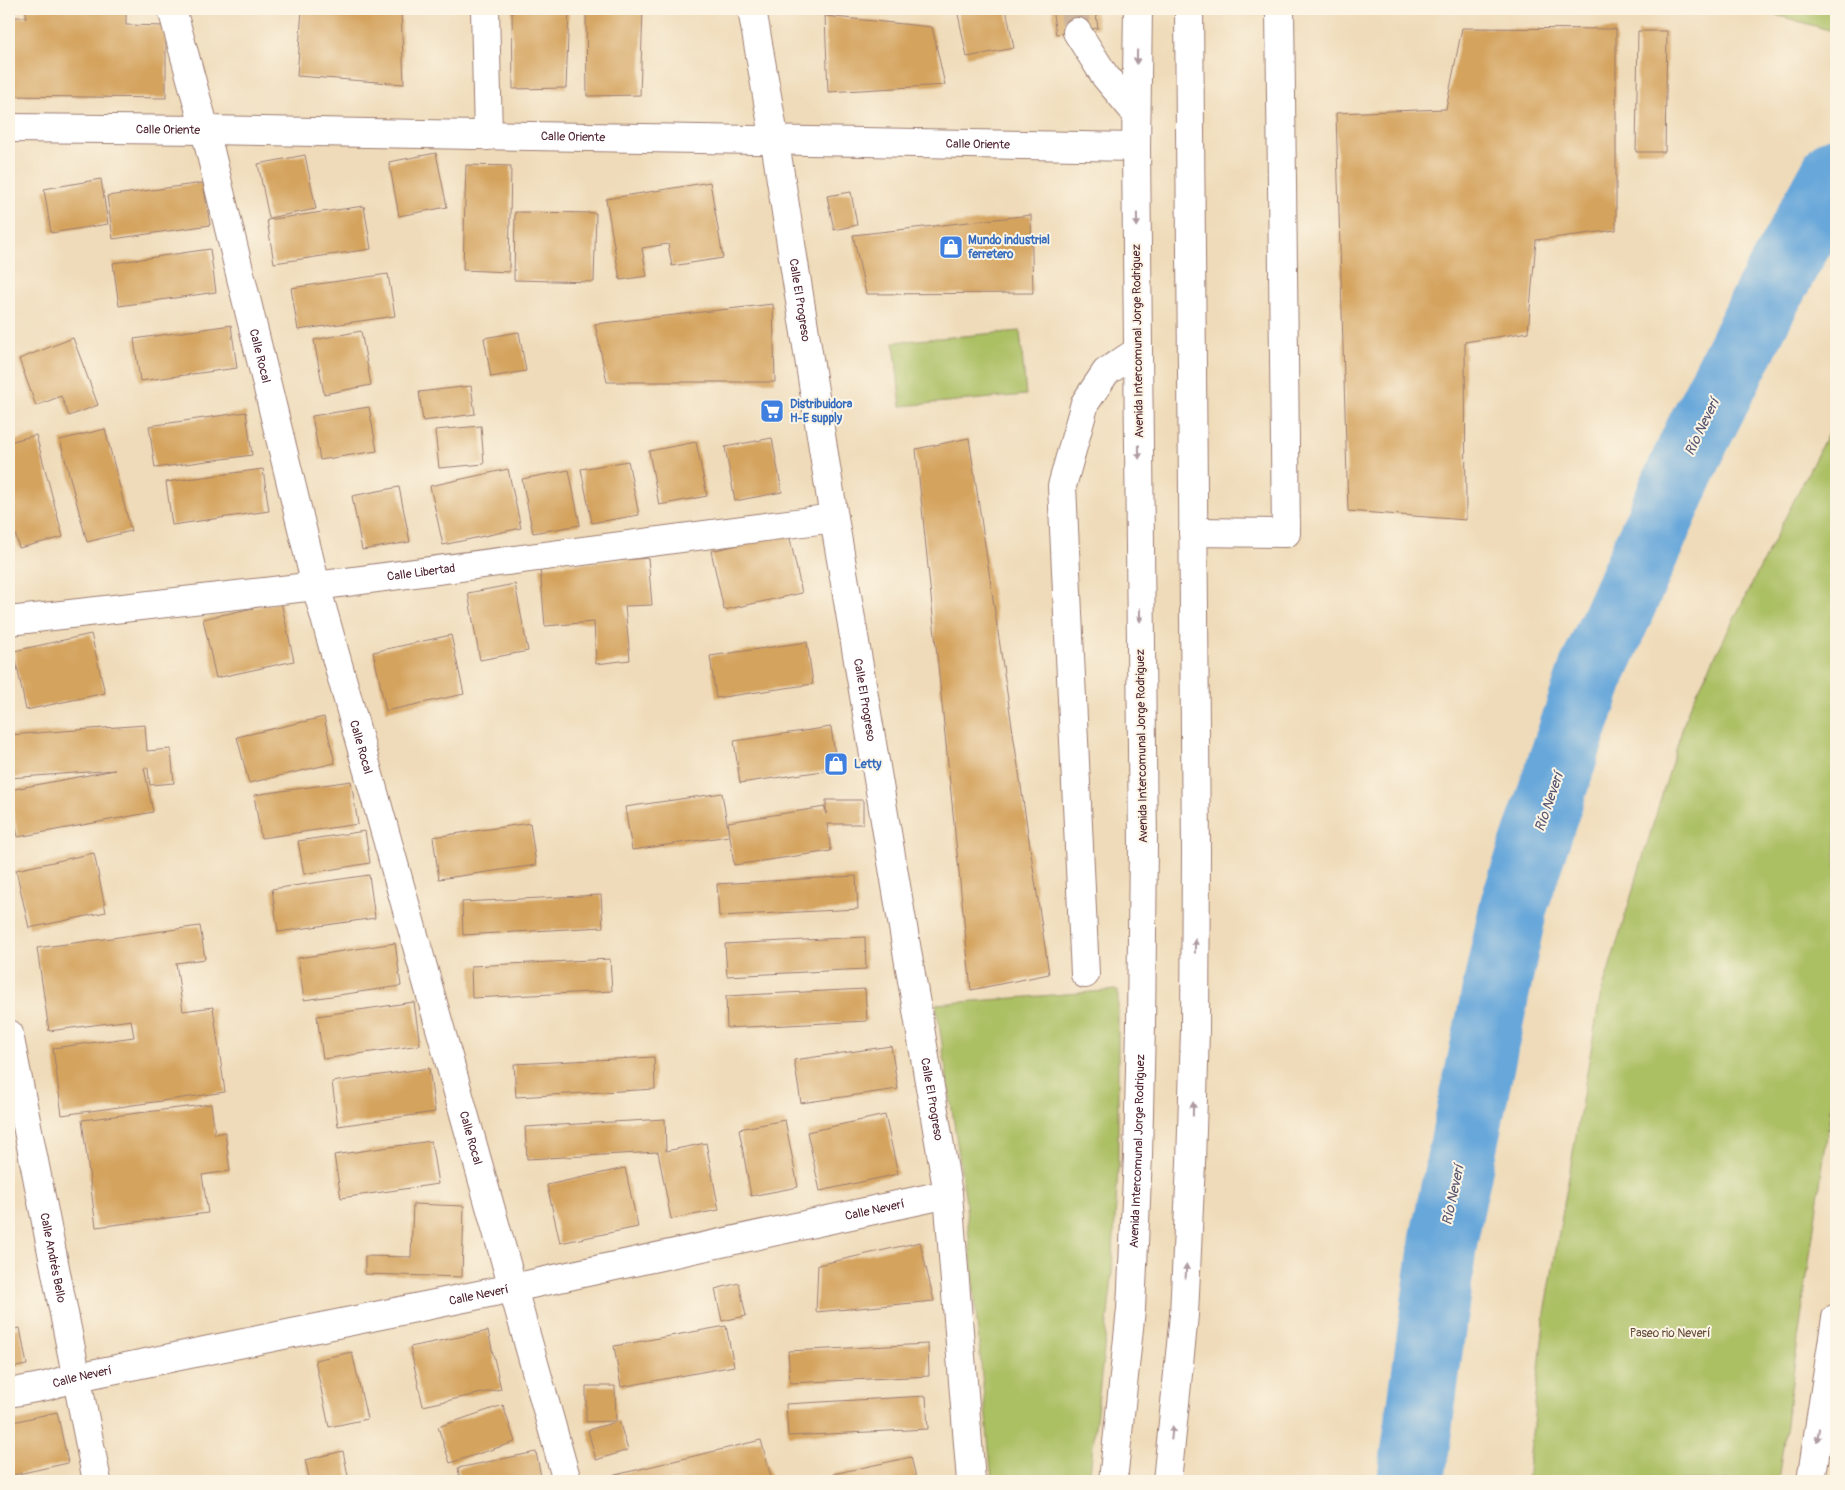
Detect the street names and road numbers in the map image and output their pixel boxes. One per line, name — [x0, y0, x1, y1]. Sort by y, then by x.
street label: Calle Oriente — [136, 122, 200, 137]
street label: Calle Oriente — [541, 129, 605, 145]
street label: Calle Oriente — [946, 136, 1010, 152]
street label: Avenida Intercomunal Jorge Rodriguez — [1129, 244, 1147, 438]
street label: Calle El Progreso — [786, 258, 814, 343]
street label: Calle Rocal — [246, 327, 274, 385]
street label: Calle Libertad — [386, 560, 456, 584]
street label: Avenida Intercomunal Jorge Rodriguez — [1133, 649, 1151, 843]
street label: Calle El Progreso — [850, 657, 879, 743]
street label: Calle Rocal — [346, 718, 376, 776]
street label: Avenida Intercomunal Jorge Rodriguez — [1126, 1054, 1148, 1248]
street label: Calle El Progreso — [918, 1057, 946, 1142]
street label: Calle Rocal — [456, 1109, 486, 1167]
street label: Calle Neverí — [844, 1196, 906, 1224]
street label: Calle Andrés Bello — [37, 1211, 69, 1304]
street label: Calle Neverí — [448, 1282, 510, 1308]
street label: Calle Neverí — [51, 1363, 113, 1391]

